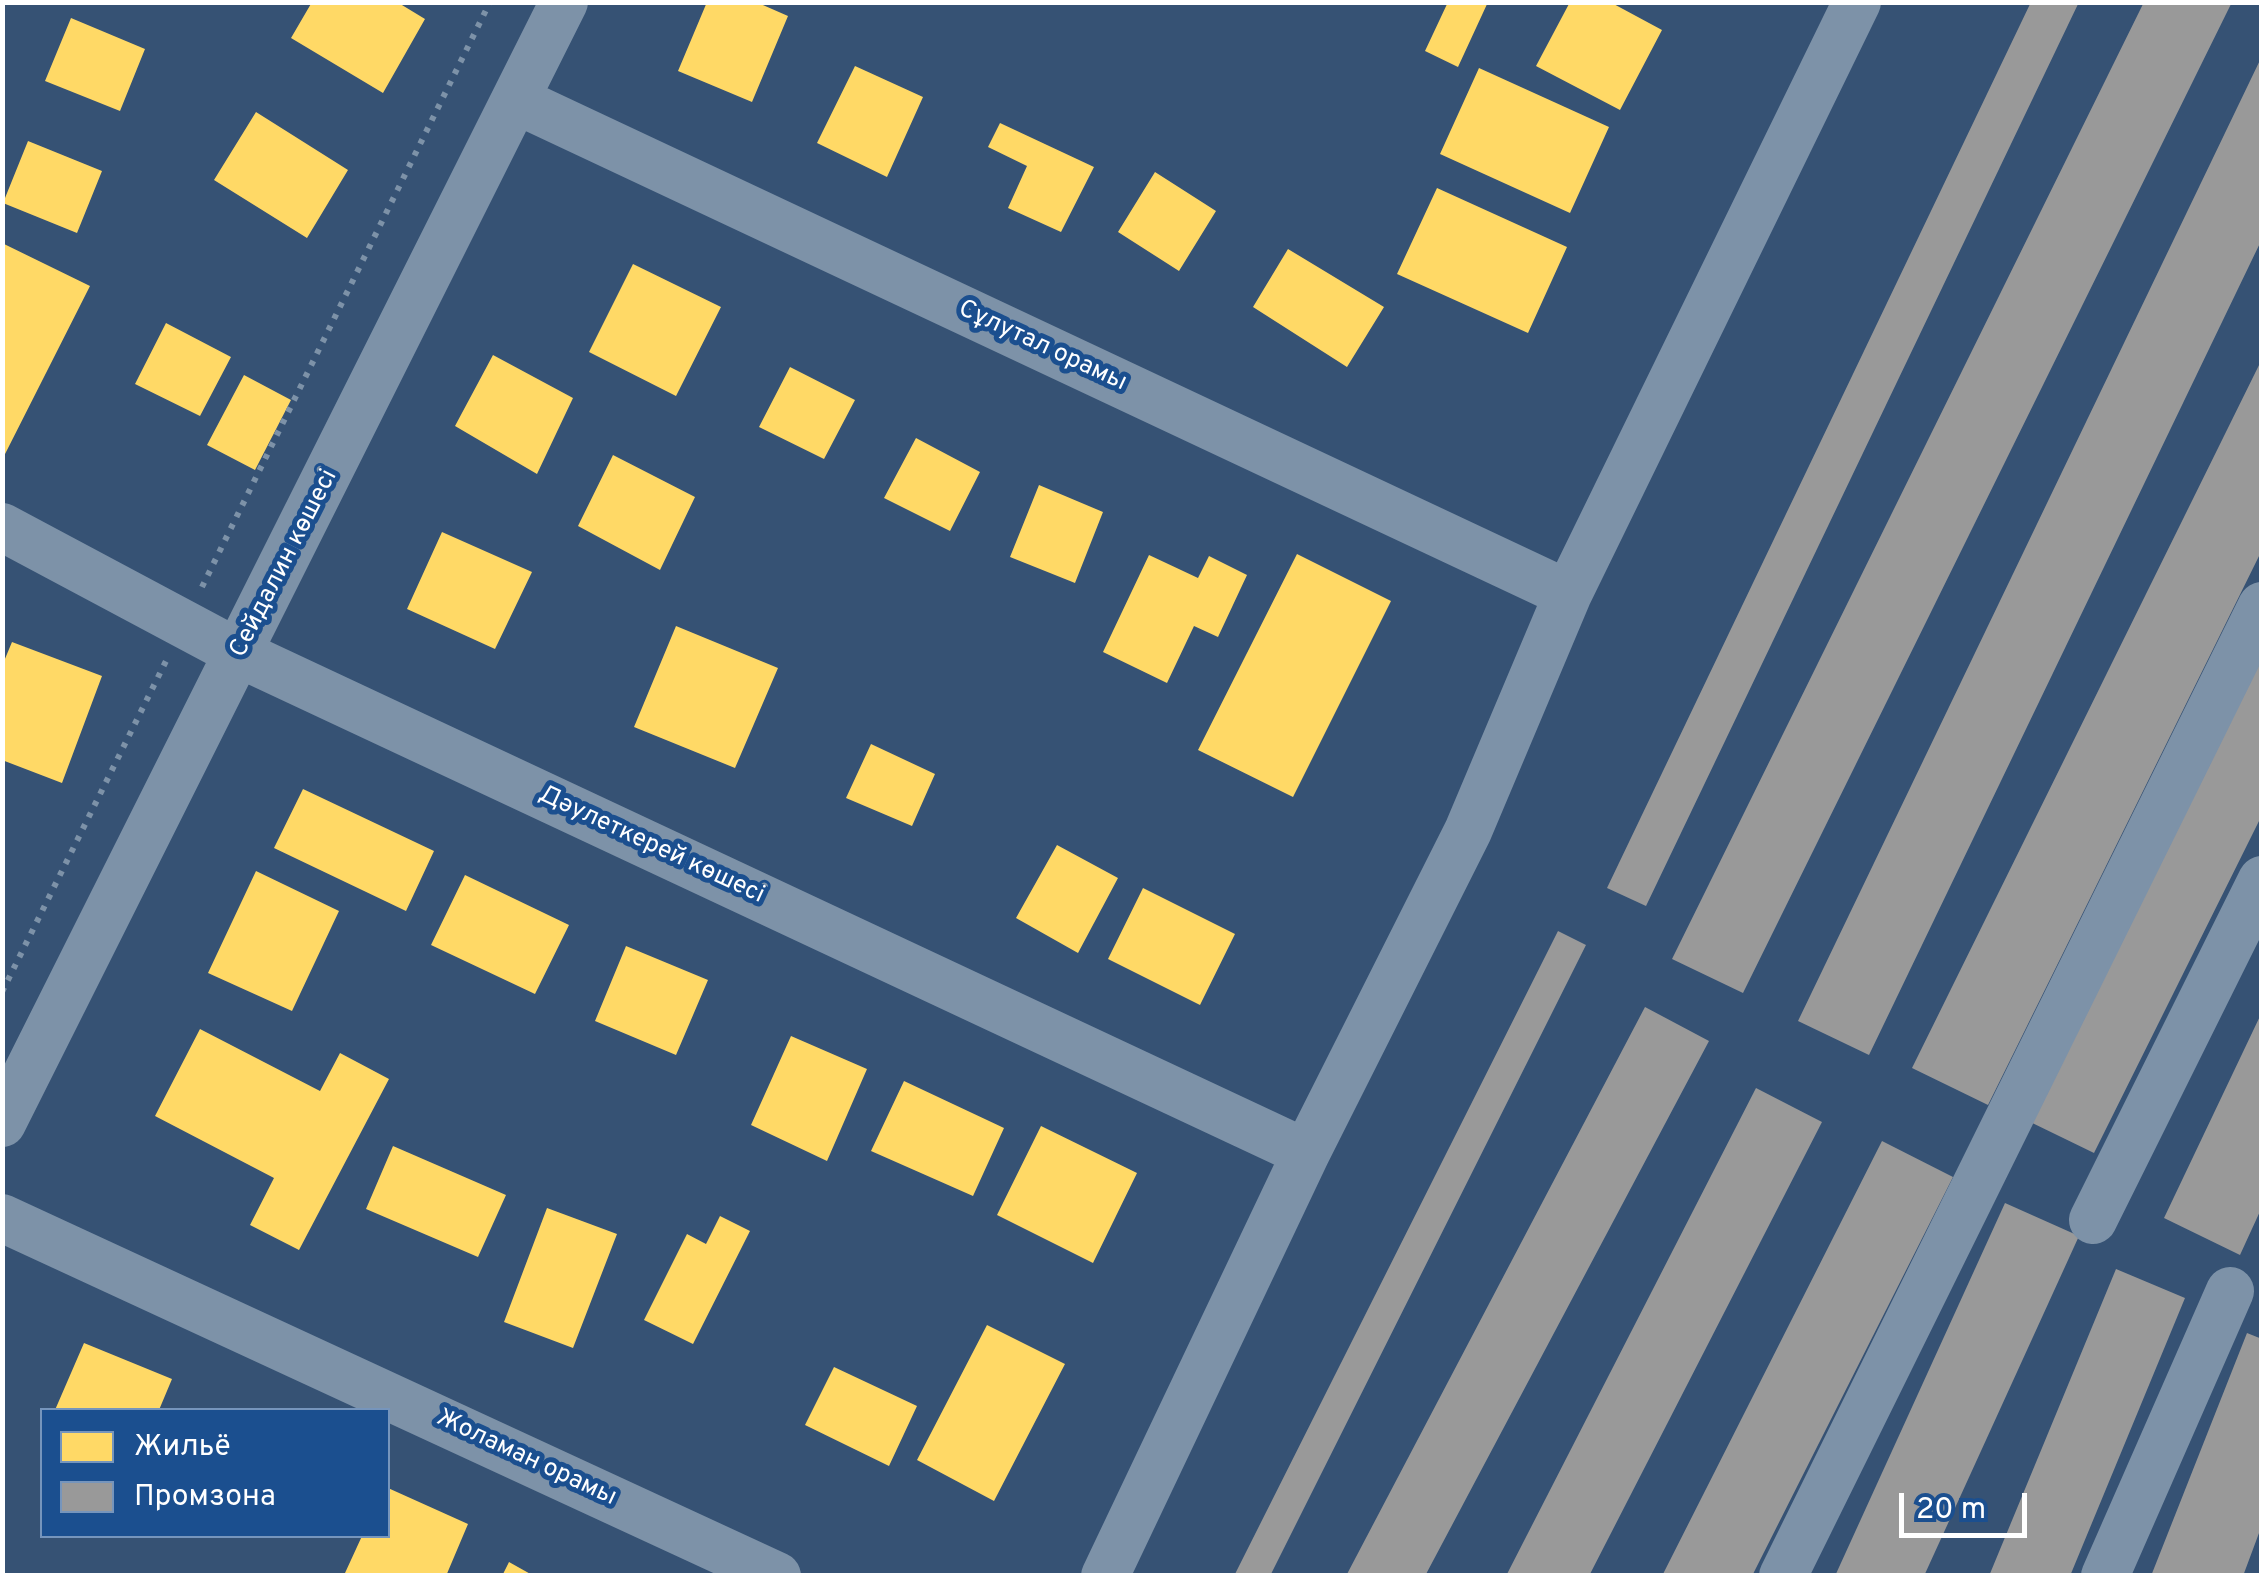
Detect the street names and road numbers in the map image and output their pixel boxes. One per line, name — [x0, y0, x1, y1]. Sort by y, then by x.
street label: Сұлутал орамы — [953, 295, 1131, 399]
street label: Сейдалин көшесі — [225, 465, 345, 663]
street label: Дәулеткерей көшесі — [533, 781, 769, 911]
street label: Жоламан орамы — [431, 1404, 621, 1514]

